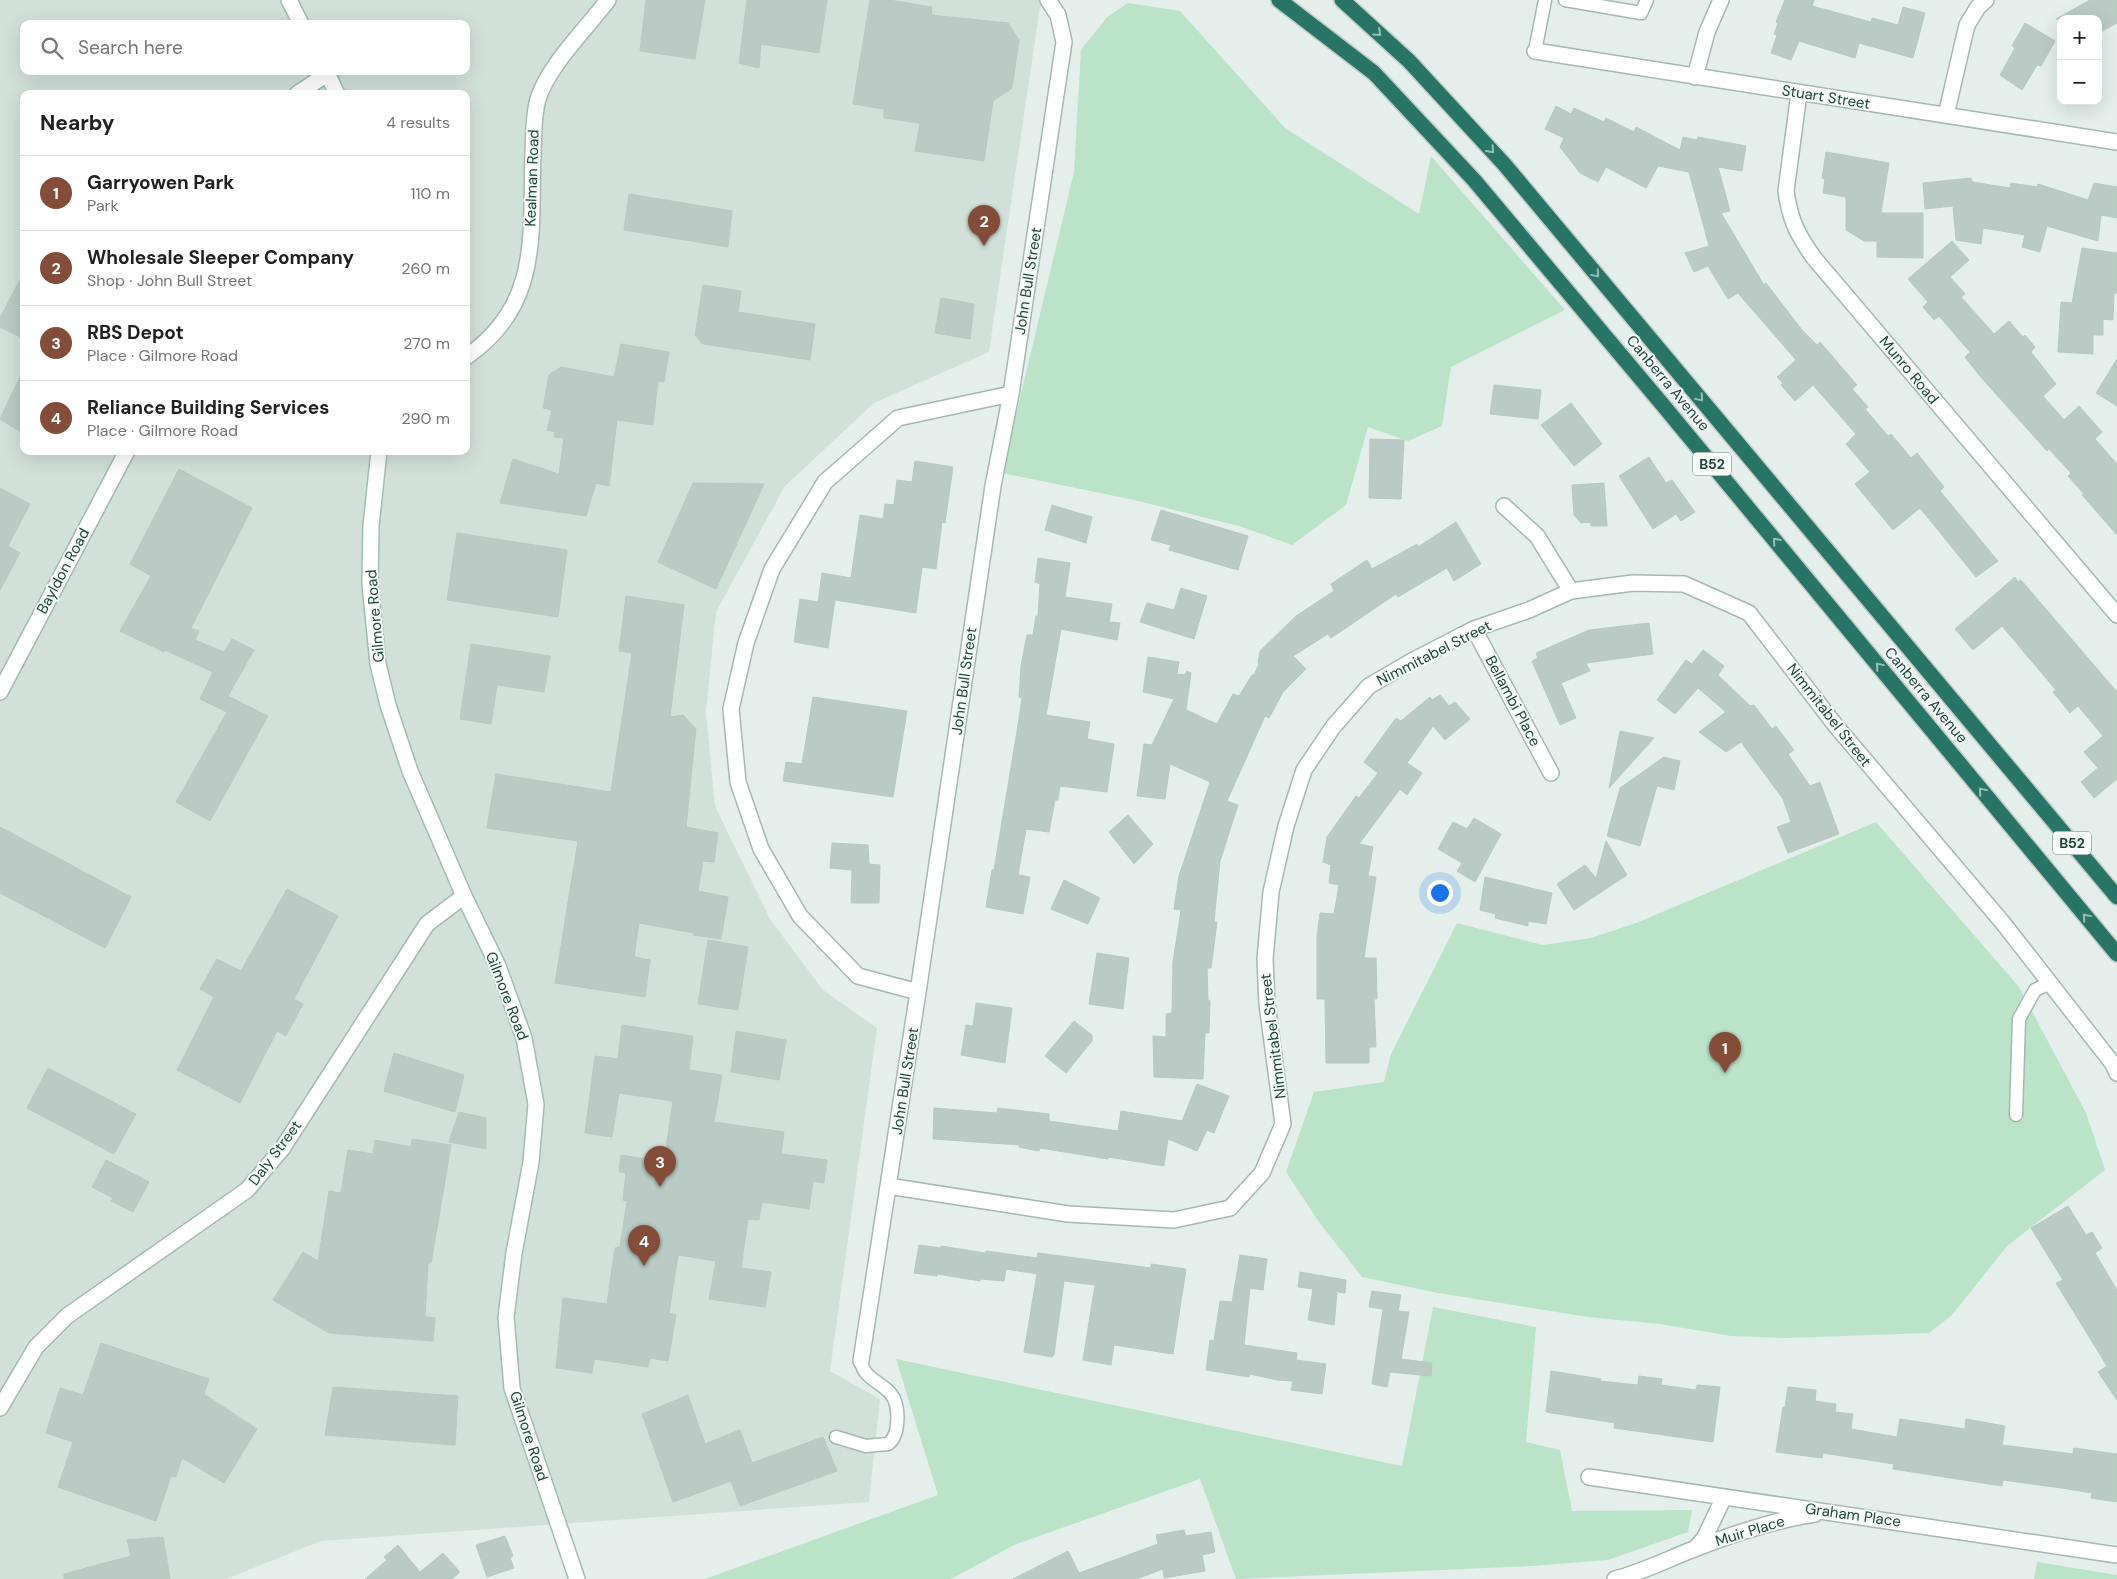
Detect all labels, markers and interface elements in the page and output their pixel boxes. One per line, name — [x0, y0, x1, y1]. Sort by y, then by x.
map controls — [2057, 15, 2102, 105]
button: + — [2057, 15, 2102, 60]
search box — [20, 20, 470, 75]
one-way arrow — [1373, 27, 1382, 36]
icon: search — [38, 34, 66, 62]
text: Search here — [78, 35, 183, 60]
button: − — [2057, 60, 2102, 105]
street label: Stuart Street — [1780, 80, 1872, 114]
text: Nearby — [40, 109, 114, 137]
text: 4 results — [386, 112, 450, 133]
street label: Kealman Road — [520, 129, 544, 227]
one-way arrow — [1485, 144, 1494, 153]
text: Garryowen Park — [87, 170, 234, 195]
text: 1 — [53, 183, 59, 204]
text: 110 m — [411, 183, 450, 204]
text: Park — [87, 195, 119, 216]
pin: 2 — [968, 205, 1000, 246]
street label: John Bull Street — [1010, 226, 1046, 336]
text: Wholesale Sleeper Company — [87, 245, 354, 270]
text: 2 — [51, 258, 61, 279]
text: 260 m — [401, 258, 450, 279]
one-way arrow — [1590, 268, 1599, 277]
text: Shop · John Bull Street — [87, 270, 252, 291]
text: RBS Depot — [87, 320, 184, 345]
street label: Canberra Avenue — [1622, 331, 1714, 435]
street label: Munro Road — [1875, 332, 1943, 408]
text: 3 — [51, 333, 61, 354]
text: 270 m — [403, 333, 450, 354]
text: Place · Gilmore Road — [87, 345, 238, 366]
one-way arrow — [1694, 393, 1703, 402]
text: Reliance Building Services — [87, 395, 329, 420]
text: 4 — [51, 408, 61, 429]
text: 290 m — [401, 408, 450, 429]
text: Place · Gilmore Road — [87, 420, 238, 441]
road number: B52 — [1693, 452, 1731, 476]
street label: Bayldon Road — [32, 525, 94, 617]
one-way arrow — [1773, 538, 1781, 547]
street label: Gilmore Road — [361, 569, 389, 663]
street label: Nimmitabel Street — [1373, 615, 1495, 691]
street label: John Bull Street — [947, 626, 981, 736]
street label: Canberra Avenue — [1880, 643, 1972, 747]
street label: Bellambi Place — [1481, 652, 1545, 750]
street label: Nimmitabel Street — [1782, 659, 1876, 771]
one-way arrow — [1876, 663, 1885, 672]
one-way arrow — [1979, 788, 1988, 797]
road number: B52 — [2053, 831, 2091, 854]
your location — [1427, 880, 1453, 906]
one-way arrow — [2083, 913, 2092, 922]
street label: Gilmore Road — [481, 949, 533, 1043]
street label: Nimmitabel Street — [1255, 972, 1291, 1100]
street label: John Bull Street — [887, 1026, 923, 1136]
pin: 1 — [1709, 1032, 1741, 1073]
street label: Daly Street — [244, 1116, 306, 1190]
pin: 3 — [644, 1146, 676, 1187]
pin: 4 — [628, 1225, 660, 1266]
street label: Gilmore Road — [505, 1389, 553, 1483]
street label: Graham Place — [1804, 1498, 1902, 1532]
street label: Muir Place — [1713, 1511, 1787, 1551]

